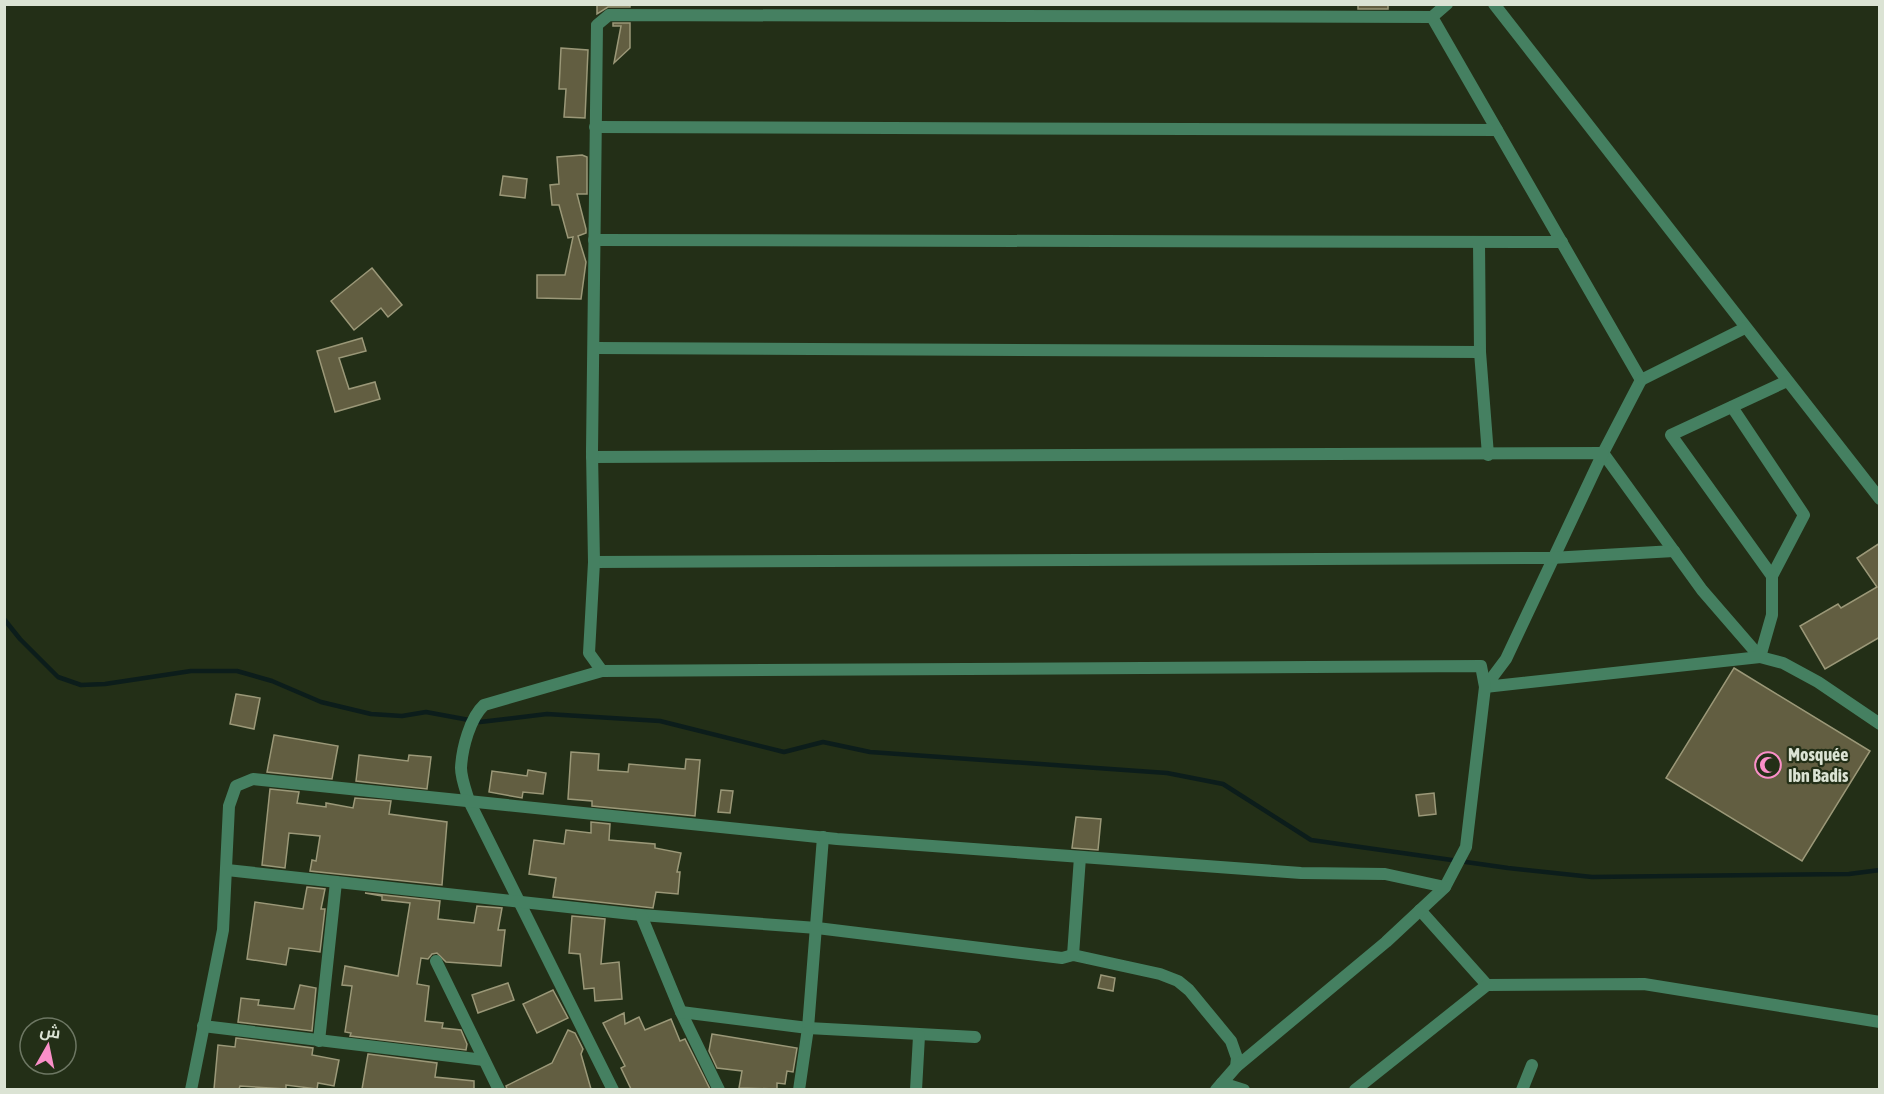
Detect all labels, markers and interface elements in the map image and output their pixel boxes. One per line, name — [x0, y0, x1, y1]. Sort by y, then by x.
place label: Mosquée Ibn Badis — [1788, 744, 1849, 786]
mosque icon: Mosquée Ibn Badis — [1753, 750, 1783, 780]
north arrow — [18, 1016, 78, 1076]
text: ش — [39, 1021, 62, 1043]

